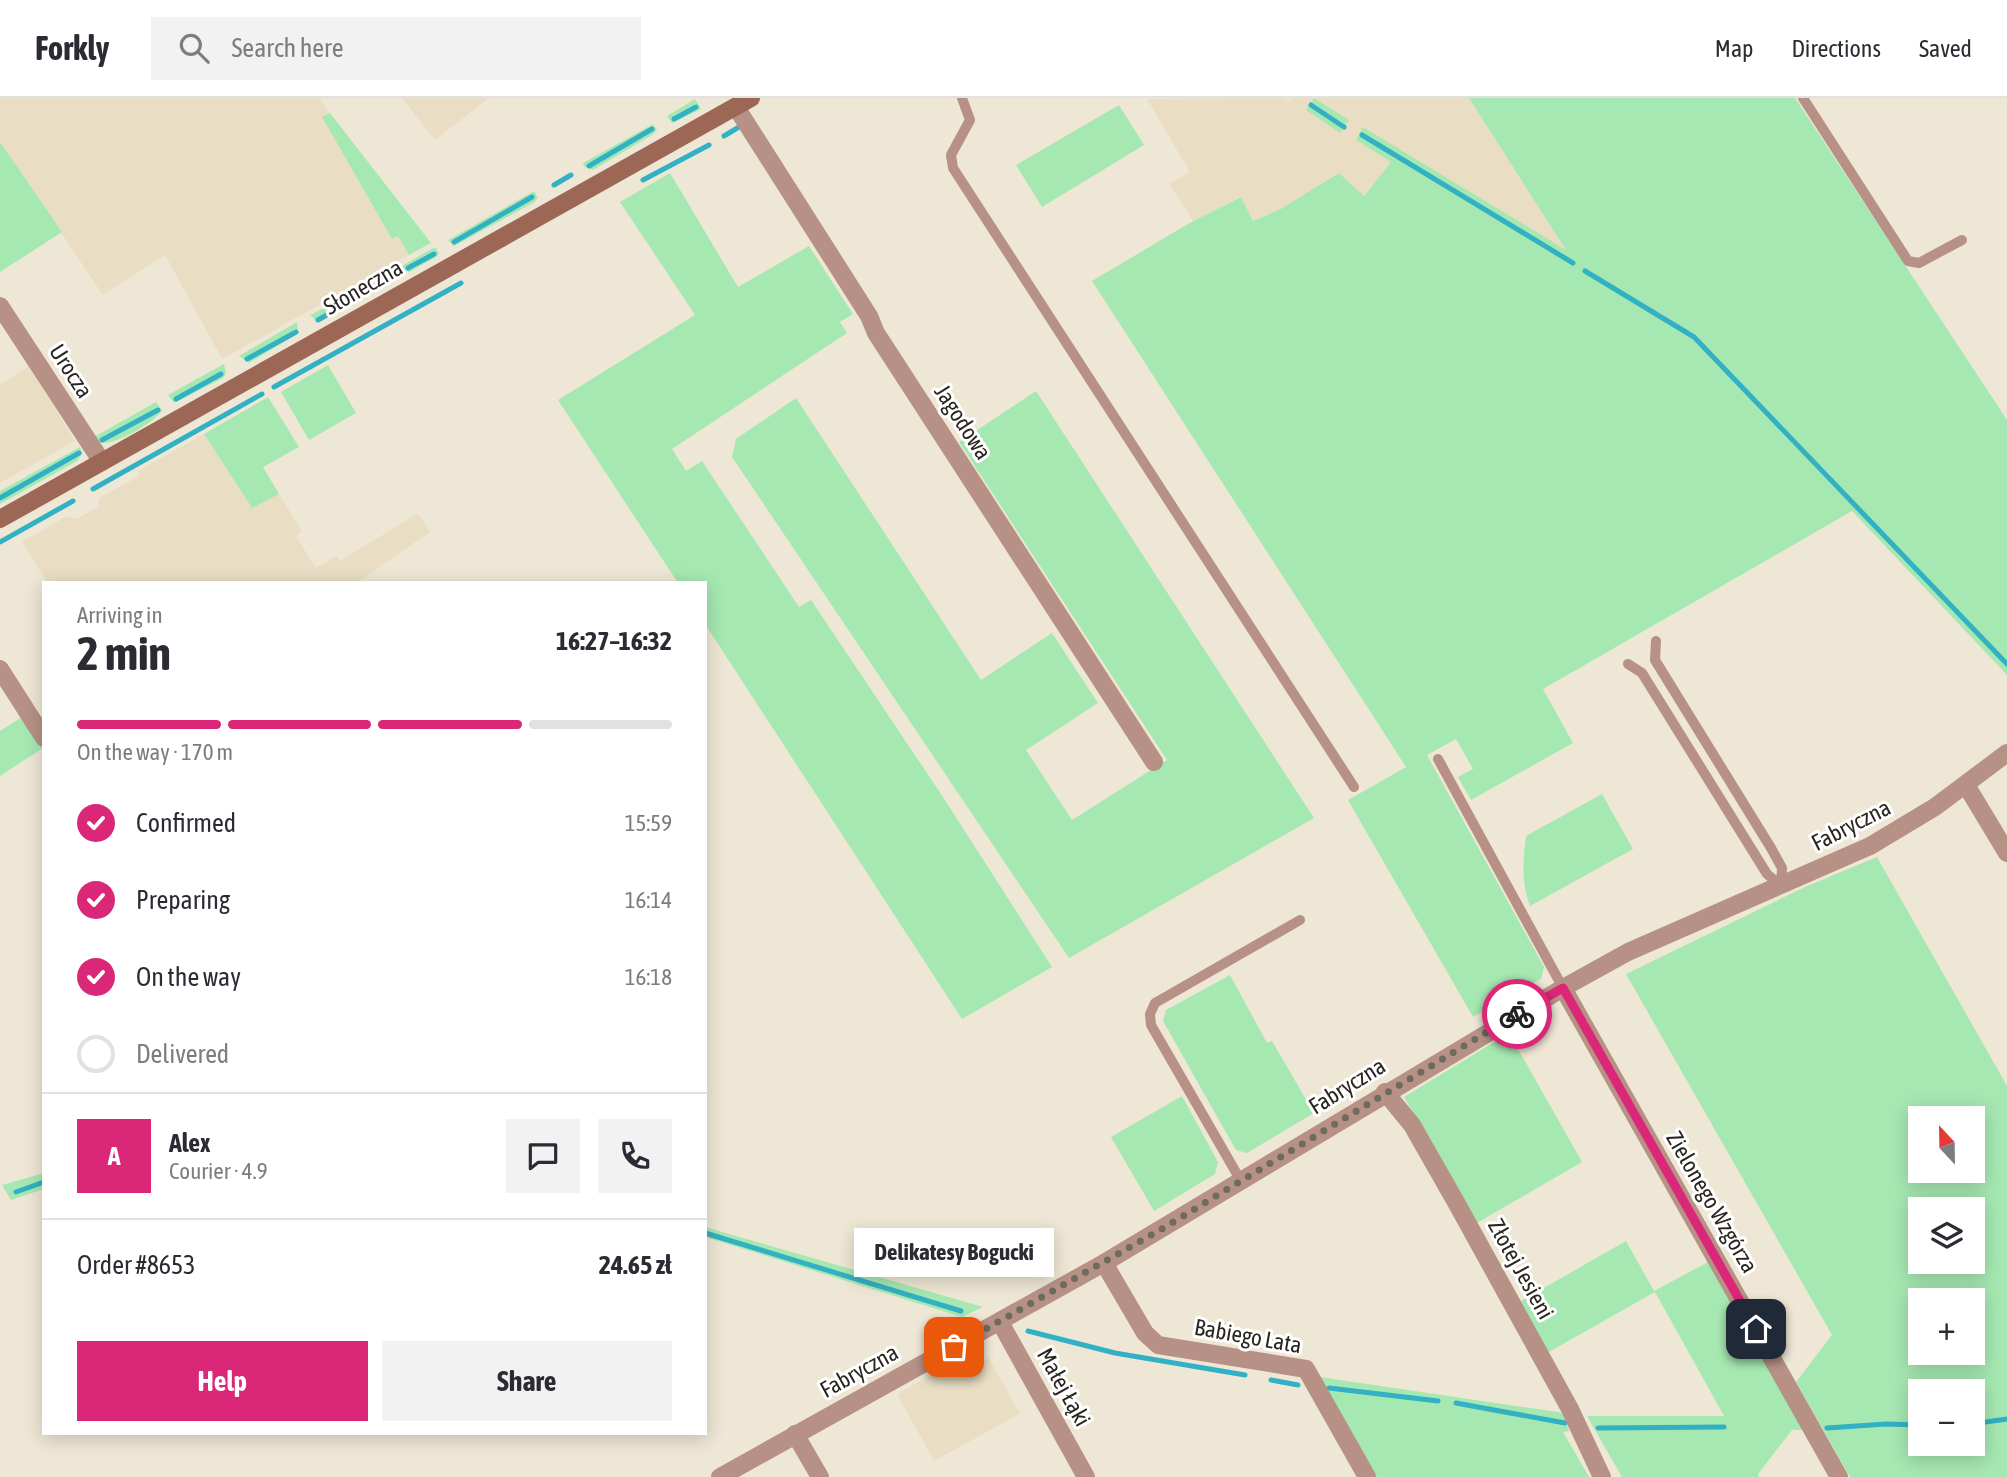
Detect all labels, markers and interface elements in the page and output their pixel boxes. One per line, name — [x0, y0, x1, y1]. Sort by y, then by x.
search box — [151, 17, 641, 80]
text: Forkly — [35, 29, 109, 67]
icon: search — [175, 29, 213, 67]
text: Search here — [231, 33, 344, 63]
text: Map — [1715, 35, 1753, 62]
text: Directions — [1791, 35, 1881, 62]
text: Saved — [1919, 35, 1972, 62]
street label: Słoneczna — [319, 254, 407, 320]
street label: Urocza — [44, 339, 98, 403]
street label: Jagodowa — [929, 380, 997, 464]
text: Arriving in — [77, 602, 163, 628]
text: 16:27–16:32 — [556, 626, 672, 656]
text: 2 min — [77, 627, 171, 680]
text: On the way · 170 m — [77, 739, 233, 765]
street label: Fabryczna — [1807, 794, 1895, 856]
icon: check — [77, 804, 115, 842]
text: Confirmed — [136, 808, 236, 838]
text: 15:59 — [625, 810, 672, 836]
icon: check — [77, 881, 115, 919]
text: Preparing — [136, 885, 230, 915]
text: 16:14 — [625, 887, 672, 913]
icon: check — [77, 958, 115, 996]
text: On the way — [136, 962, 241, 992]
text: 16:18 — [625, 964, 672, 990]
courier — [1482, 979, 1552, 1049]
icon: bike — [1498, 995, 1536, 1033]
text: Delivered — [136, 1039, 229, 1069]
street label: Fabryczna — [1304, 1052, 1390, 1120]
north arrow — [1908, 1106, 1984, 1183]
map controls — [1908, 1106, 1985, 1456]
button: chat — [506, 1119, 580, 1193]
button: phone — [598, 1119, 672, 1193]
street label: Zielonego Wzgórza — [1661, 1127, 1763, 1277]
text: Alex — [169, 1128, 210, 1158]
text: A — [108, 1141, 120, 1171]
text: Courier · 4.9 — [169, 1158, 268, 1184]
button: layers — [1908, 1197, 1985, 1274]
street label: Złotej Jesieni — [1483, 1214, 1559, 1324]
callout: Delikatesy Bogucki — [854, 1228, 1054, 1277]
text: Delikatesy Bogucki — [874, 1239, 1034, 1265]
text: Order #8653 — [77, 1250, 196, 1280]
text: 24.65 zł — [599, 1250, 672, 1280]
button: + — [1908, 1288, 1985, 1365]
pin — [1726, 1299, 1786, 1359]
icon: home — [1737, 1310, 1775, 1348]
street label: Babiego Lata — [1192, 1314, 1304, 1358]
pin — [924, 1317, 984, 1377]
icon: bag — [935, 1328, 973, 1366]
street label: Fabryczna — [815, 1339, 903, 1403]
button: Help — [77, 1341, 368, 1421]
button: Share — [382, 1341, 672, 1421]
street label: Małej Łąki — [1032, 1343, 1096, 1431]
button: − — [1908, 1379, 1985, 1456]

